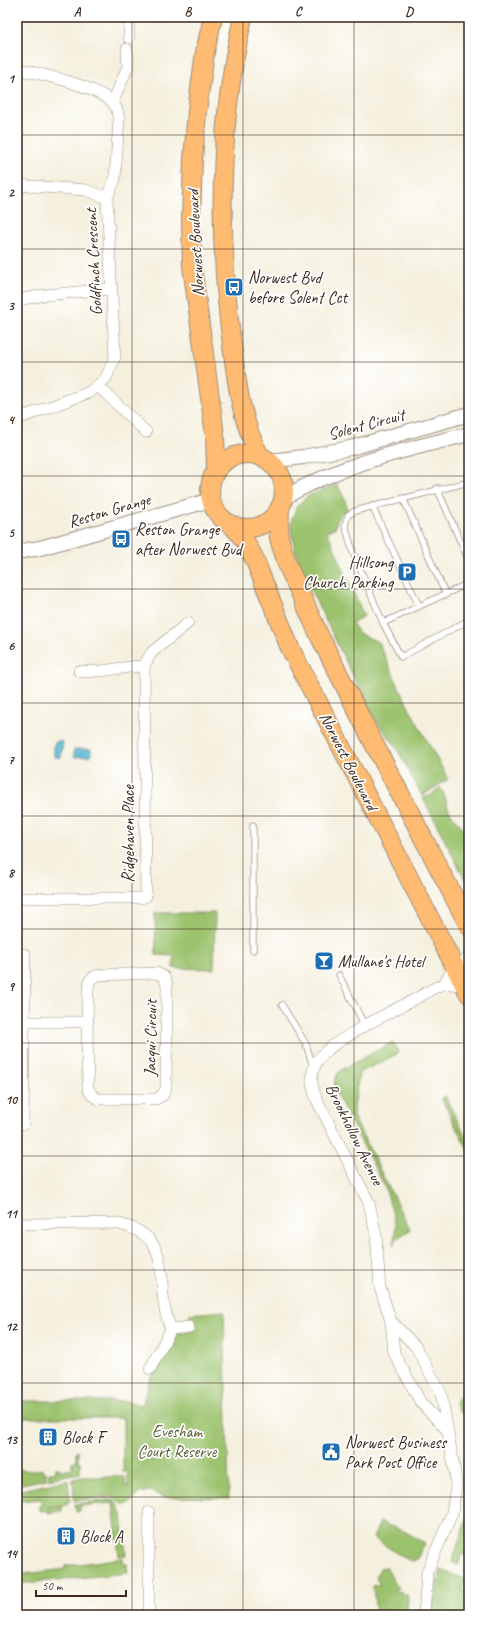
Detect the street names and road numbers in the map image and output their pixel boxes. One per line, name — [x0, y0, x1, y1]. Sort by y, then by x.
street label: Norwest Boulevard — [182, 186, 209, 297]
street label: Goldfinch Crescent — [80, 205, 107, 316]
street label: Solent Circuit — [326, 404, 409, 445]
street label: Reston Grange — [66, 488, 154, 532]
street label: Norwest Boulevard — [315, 709, 384, 817]
street label: Ridgehaven Place — [118, 784, 139, 883]
street label: Jacqui Circuit — [139, 997, 162, 1078]
street label: Brookhollow Avenue — [321, 1080, 389, 1190]

